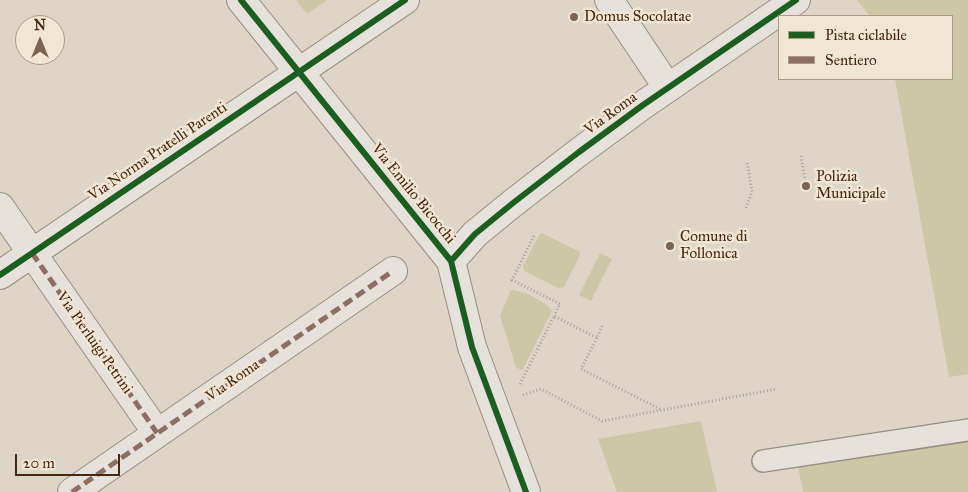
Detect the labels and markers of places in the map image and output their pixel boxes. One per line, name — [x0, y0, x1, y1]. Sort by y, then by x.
place label: Domus Socolatae — [584, 8, 691, 26]
marker: Domus Socolatae — [568, 11, 580, 23]
place label: Polizia Municipale — [816, 168, 886, 203]
marker: Polizia Municipale — [800, 180, 812, 192]
place label: Comune di Follonica — [680, 228, 748, 263]
marker: Comune di Follonica — [664, 240, 676, 252]

